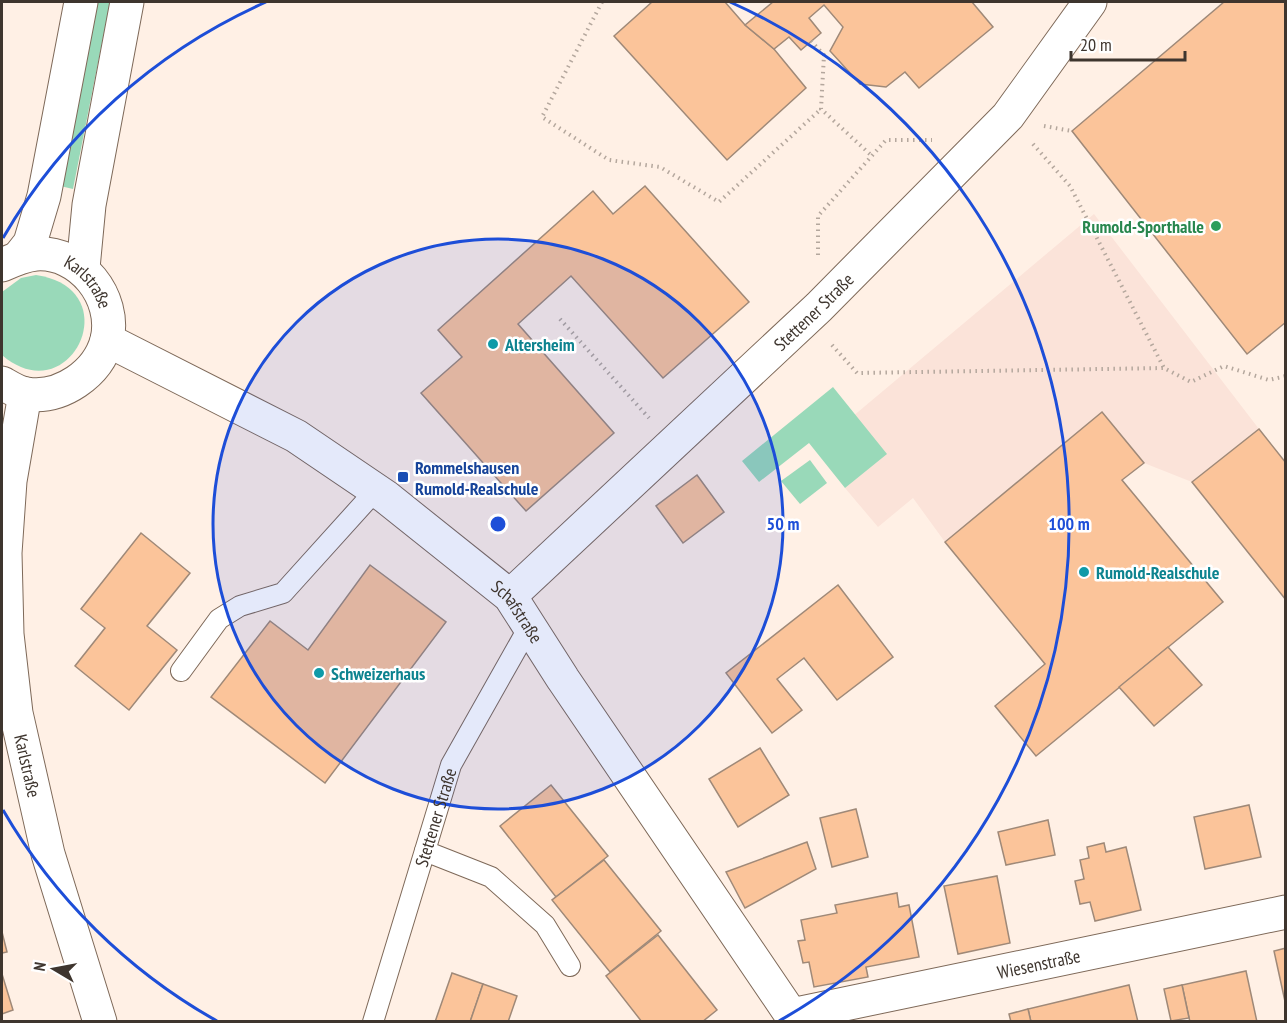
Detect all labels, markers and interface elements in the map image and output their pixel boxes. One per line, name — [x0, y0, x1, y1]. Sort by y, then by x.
scale bar — [1071, 24, 1185, 62]
text: 20 m — [1080, 33, 1112, 56]
place label: Rumold-Sporthalle — [1082, 215, 1204, 238]
marker: Rumold-Sporthalle — [1209, 219, 1223, 233]
street label: Karlstraße — [61, 249, 117, 311]
street label: Stettener Straße — [769, 268, 858, 355]
place label: Altersheim — [504, 333, 575, 356]
marker: Altersheim — [486, 337, 500, 351]
place label: Rommelshausen Rumold-Realschule — [415, 456, 539, 500]
marker: Rommelshausen Rumold-Realschule — [396, 470, 410, 484]
text: 50 m — [767, 512, 799, 535]
text: 100 m — [1048, 512, 1090, 535]
centre of rings — [488, 514, 508, 534]
place label: Rumold-Realschule — [1096, 561, 1220, 584]
marker: Rumold-Realschule — [1077, 565, 1091, 579]
street label: Schafstraße — [487, 575, 548, 647]
place label: Schweizerhaus — [331, 662, 425, 685]
marker: Schweizerhaus — [312, 666, 326, 680]
street label: Karlstraße — [10, 732, 46, 800]
street label: Stettener Straße — [409, 765, 461, 870]
north arrow — [24, 939, 84, 999]
street label: Wiesenstraße — [995, 944, 1082, 983]
text: N — [29, 960, 50, 972]

